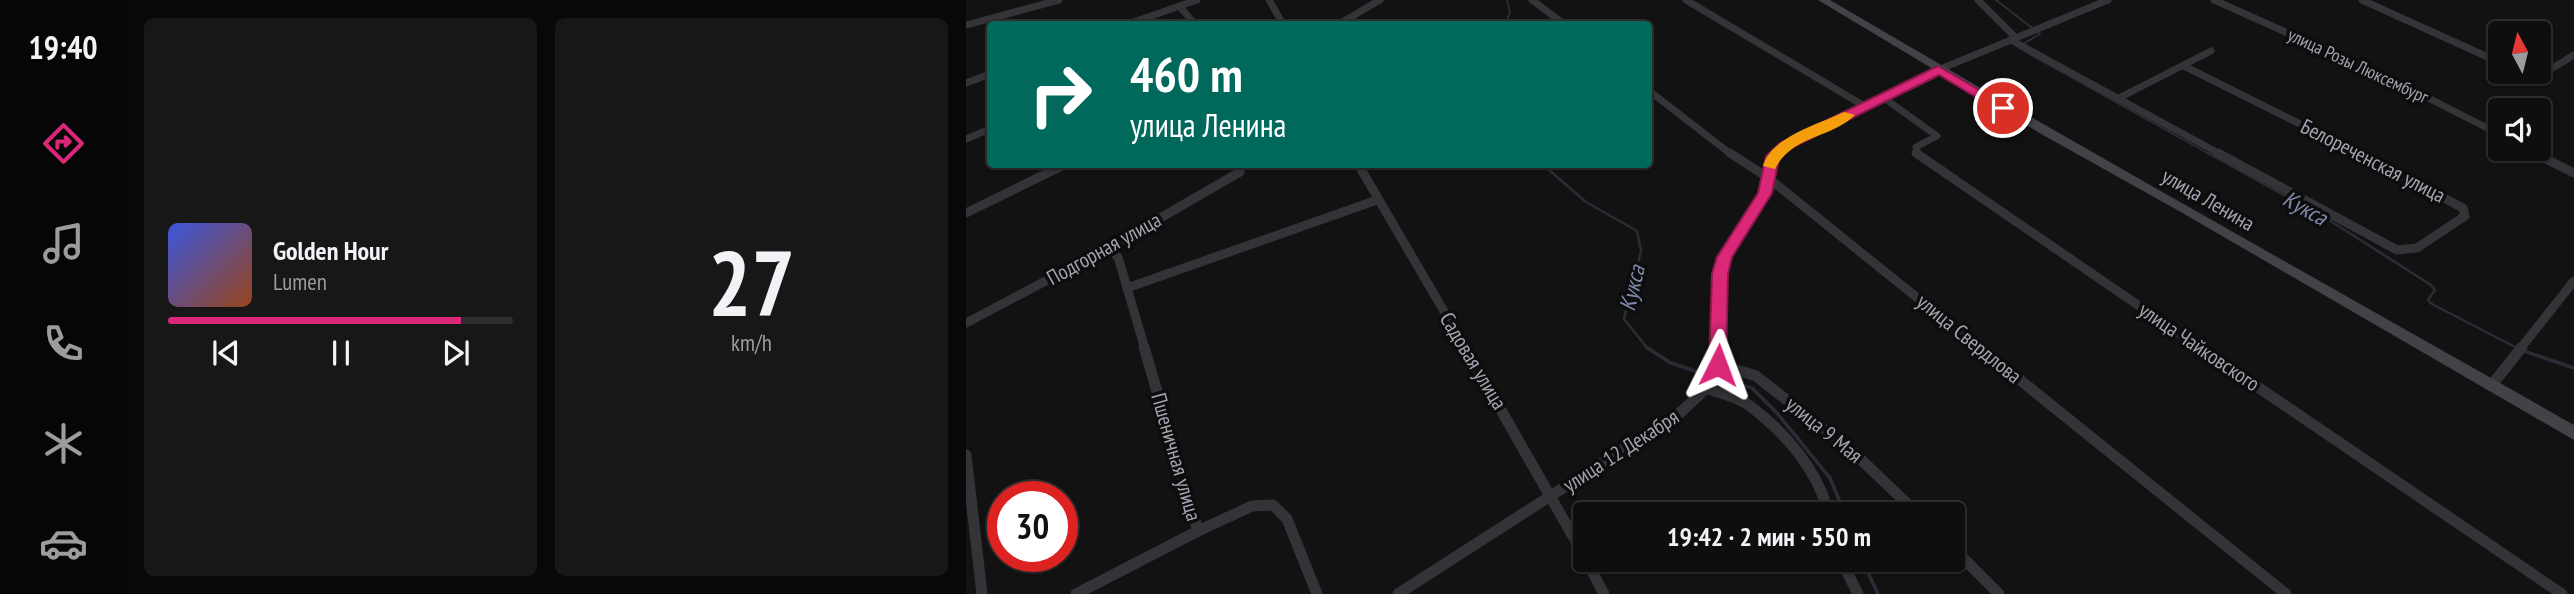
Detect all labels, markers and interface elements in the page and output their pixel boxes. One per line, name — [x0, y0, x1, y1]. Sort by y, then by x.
north arrow — [2488, 21, 2552, 84]
map controls — [2488, 21, 2551, 161]
street label: улица Розы Люксембург — [2284, 23, 2433, 109]
text: 19:40 — [28, 26, 98, 68]
text: 460 m — [1130, 42, 1243, 106]
icon: right — [1015, 49, 1106, 140]
pin — [1973, 78, 2033, 138]
icon: arrive — [1984, 89, 2022, 127]
button: sound — [2488, 98, 2551, 161]
text: улица Ленина — [1130, 104, 1286, 146]
street label: Белореченская улица — [2296, 112, 2450, 209]
icon: directions — [39, 119, 88, 168]
street label: улица Ленина — [2157, 162, 2259, 237]
water label: Кукса — [2278, 184, 2334, 232]
street label: Подгорная улица — [1042, 206, 1166, 291]
icon: music — [39, 219, 88, 268]
text: 27 — [708, 223, 795, 341]
text: Golden Hour — [273, 234, 388, 267]
water label: Кукса — [1612, 260, 1651, 314]
text: Lumen — [273, 267, 327, 296]
street label: улица Свердлова — [1911, 288, 2027, 389]
street label: улица Чайковского — [2134, 296, 2265, 397]
street label: Садовая улица — [1434, 307, 1513, 414]
icon: phone — [39, 319, 88, 368]
text: km/h — [731, 328, 772, 357]
position arrow — [1681, 328, 1755, 402]
icon: previous — [207, 334, 245, 372]
icon: pause — [322, 334, 360, 372]
icon: next — [437, 334, 475, 372]
street label: Пшеничная улица — [1145, 390, 1208, 524]
street label: улица 9 Мая — [1780, 390, 1868, 469]
street label: улица 12 Декабря — [1558, 403, 1684, 498]
icon: climate — [39, 419, 88, 468]
speed limit sign: 30 — [987, 481, 1078, 572]
icon: car — [39, 519, 88, 568]
text: 19:42 · 2 мин · 550 m — [1667, 520, 1871, 553]

